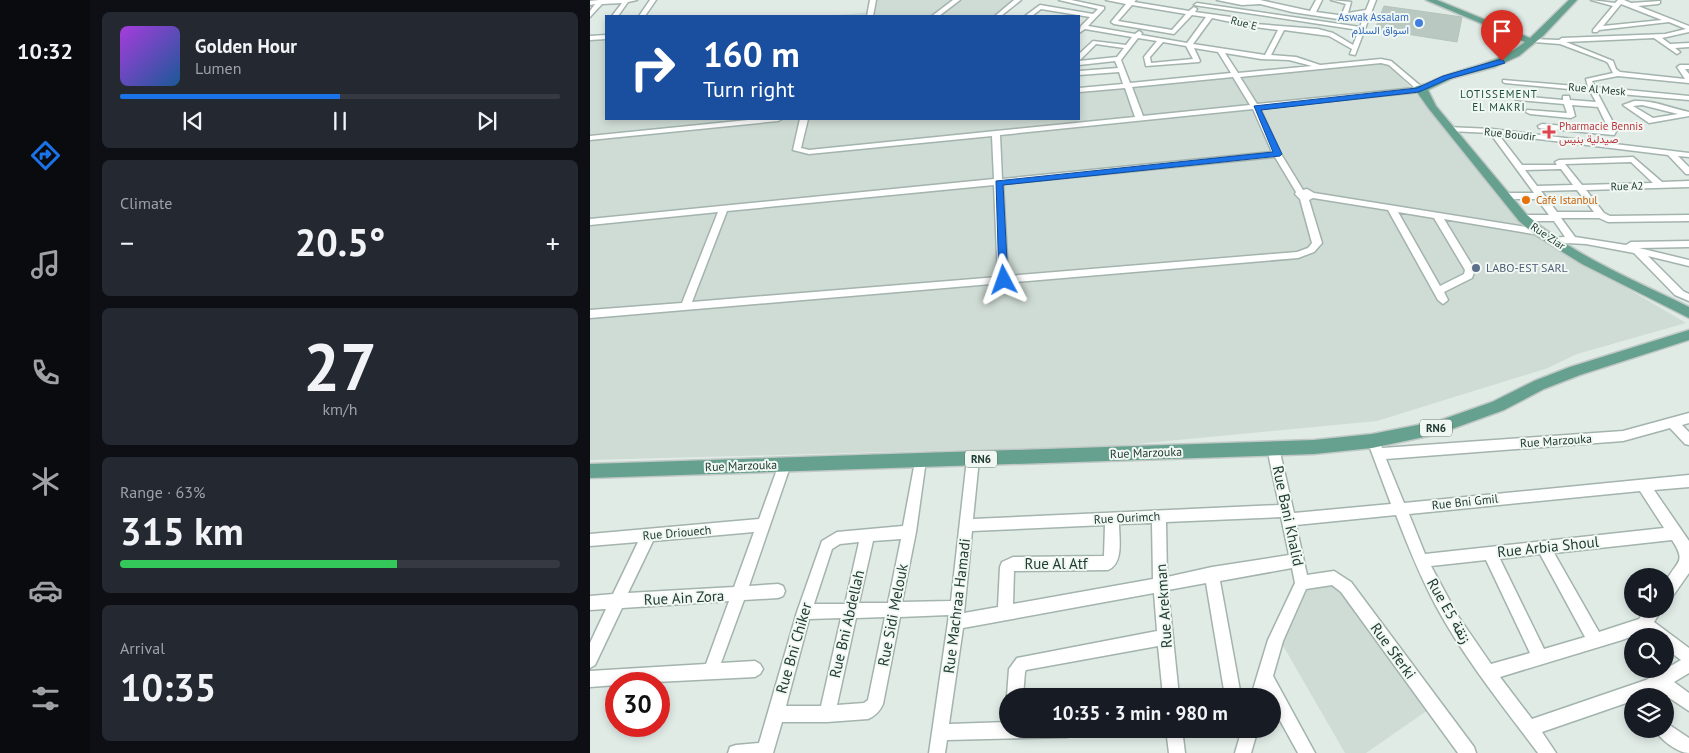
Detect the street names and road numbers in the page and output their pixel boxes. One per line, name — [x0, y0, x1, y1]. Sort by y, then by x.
street label: Rue E — [1229, 13, 1259, 33]
street label: Rue Al Mesk — [1568, 80, 1627, 99]
street label: Rue Boudir — [1484, 124, 1537, 144]
street label: Rue A2 — [1610, 178, 1644, 194]
street label: Rue Ziar — [1528, 219, 1568, 253]
road number: RN6 — [1420, 419, 1452, 436]
street label: Rue Marzouka — [1519, 431, 1592, 450]
street label: Rue Marzouka — [1110, 444, 1182, 461]
road number: RN6 — [965, 450, 997, 468]
street label: Rue Marzouka — [705, 457, 777, 474]
street label: Rue Bani Khalid — [1269, 464, 1308, 568]
street label: Rue Bni Gmil — [1431, 491, 1499, 512]
street label: Rue Ourimch — [1093, 508, 1161, 527]
street label: Rue Driouech — [642, 522, 712, 543]
street label: Rue Arbia Shoul — [1496, 532, 1600, 561]
street label: Rue Machraa Hamadi — [939, 537, 974, 675]
street label: Rue Al Atf — [1024, 554, 1089, 573]
street label: Rue Sidi Melouk — [873, 561, 912, 668]
street label: Rue Arekman — [1151, 563, 1176, 649]
street label: Rue Bni Abdellah — [825, 568, 868, 680]
street label: Rue E5 زنقة — [1423, 575, 1476, 647]
street label: Rue Ain Zora — [643, 586, 725, 609]
street label: Rue Bni Chiker — [771, 600, 816, 696]
street label: Rue Sferki — [1367, 619, 1420, 683]

